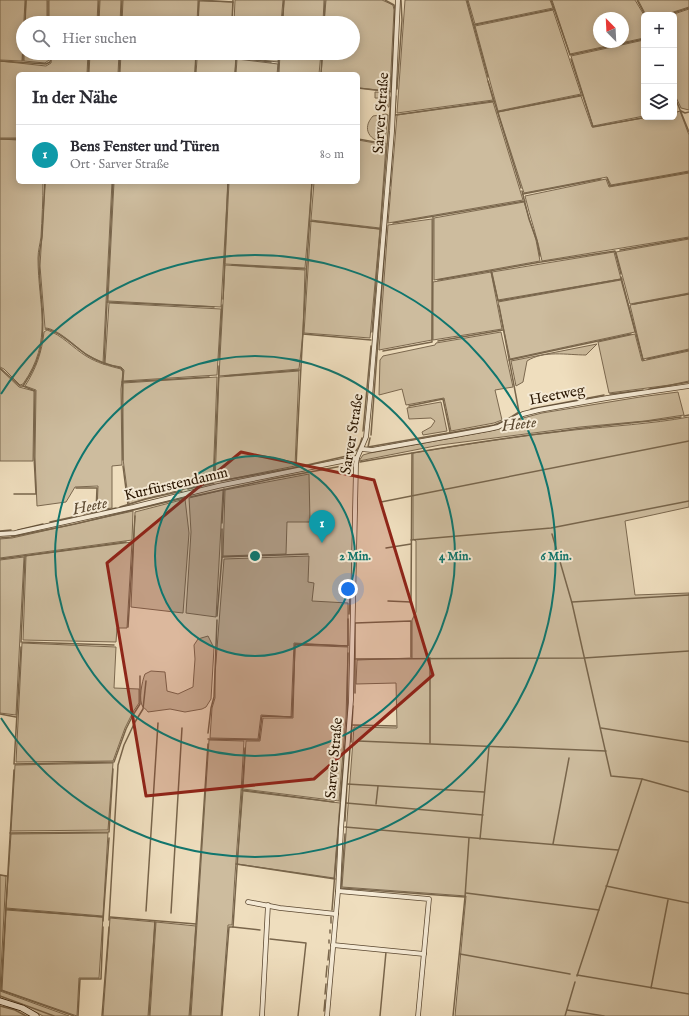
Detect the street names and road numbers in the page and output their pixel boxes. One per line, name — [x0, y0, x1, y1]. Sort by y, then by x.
street label: Sarver Straße — [369, 72, 393, 154]
street label: Heetweg — [527, 380, 587, 410]
street label: Sarver Straße — [336, 392, 368, 476]
street label: Kurfürstendamm — [122, 463, 230, 505]
street label: Sarver Straße — [321, 717, 347, 799]

